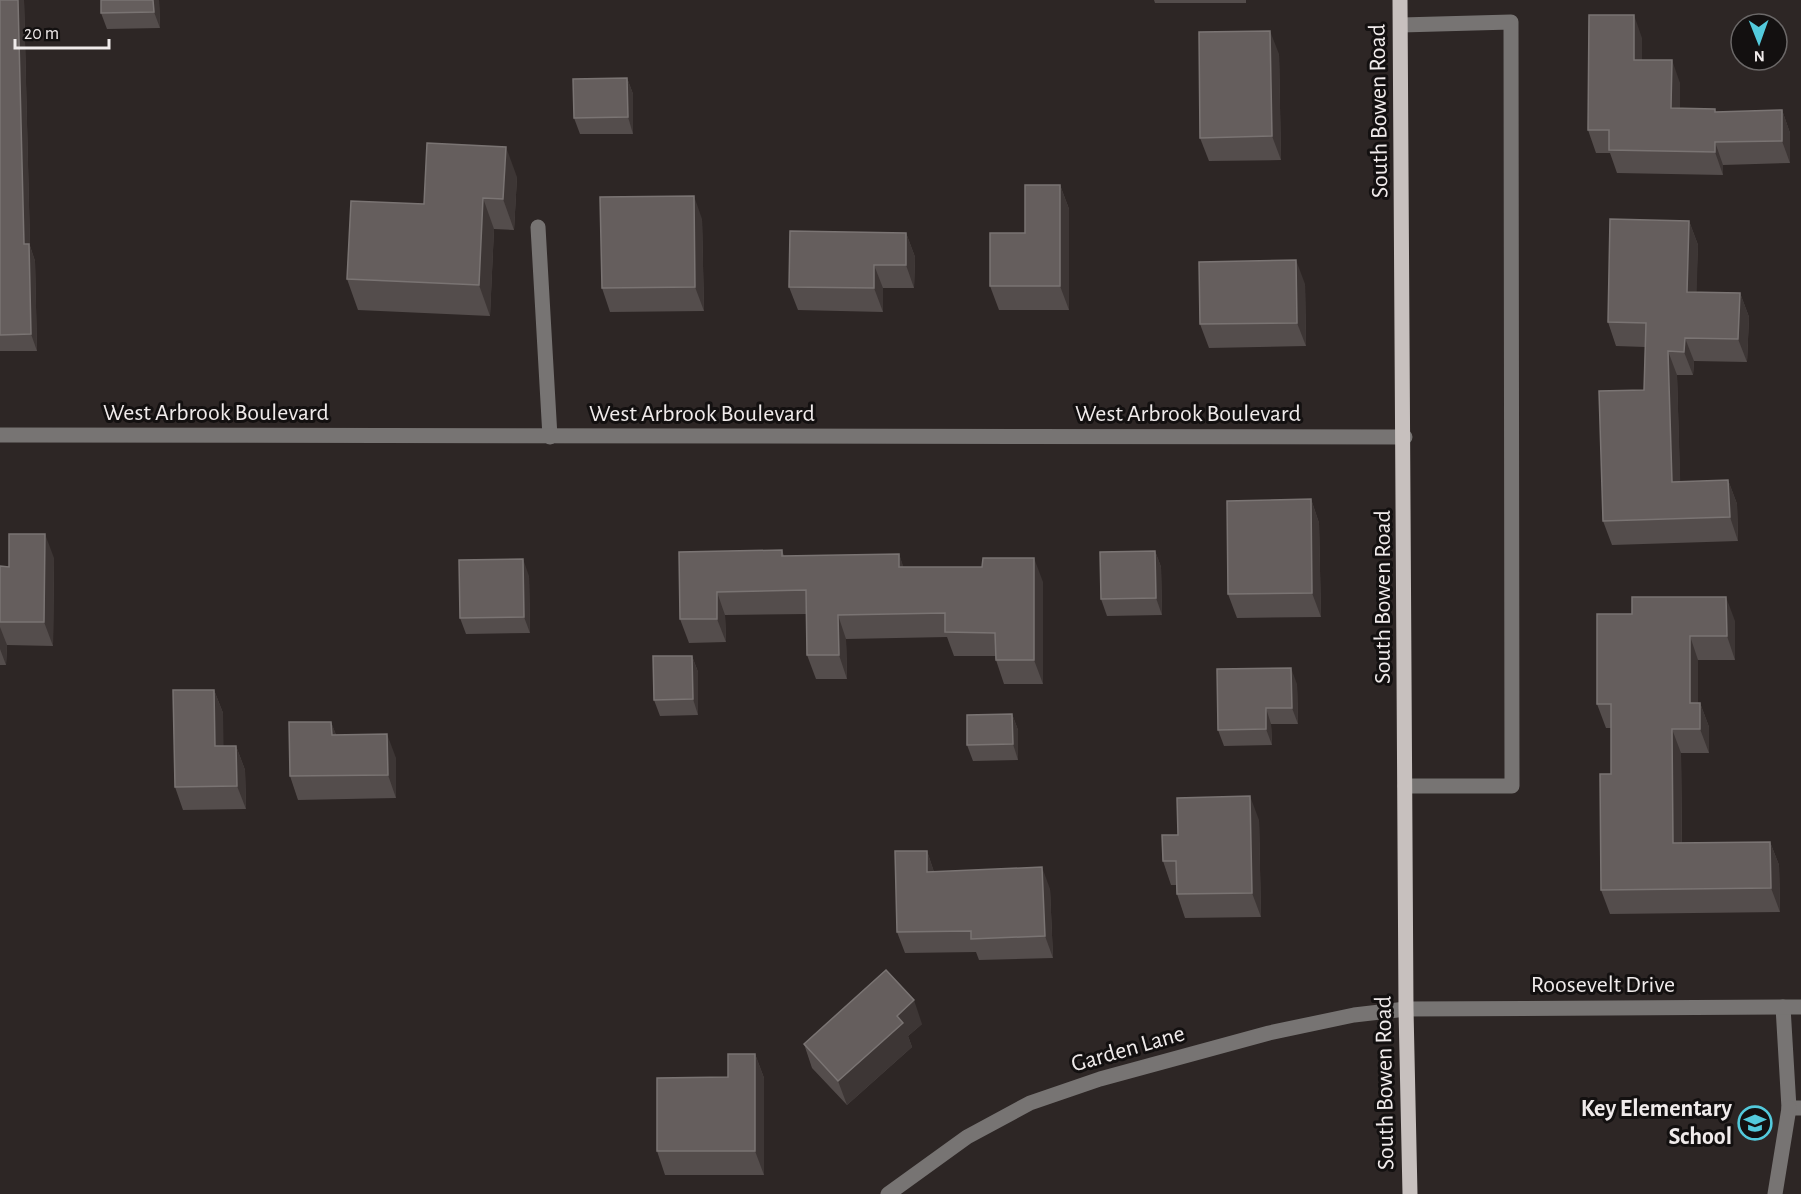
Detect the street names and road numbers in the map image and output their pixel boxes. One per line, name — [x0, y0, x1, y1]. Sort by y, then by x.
street label: South Bowen Road — [1365, 24, 1393, 198]
street label: West Arbrook Boulevard — [103, 401, 329, 425]
street label: West Arbrook Boulevard — [589, 402, 815, 426]
street label: West Arbrook Boulevard — [1075, 402, 1301, 426]
street label: South Bowen Road — [1371, 510, 1395, 684]
street label: Roosevelt Drive — [1531, 973, 1675, 997]
street label: South Bowen Road — [1371, 996, 1399, 1170]
street label: Garden Lane — [1069, 1021, 1187, 1077]

